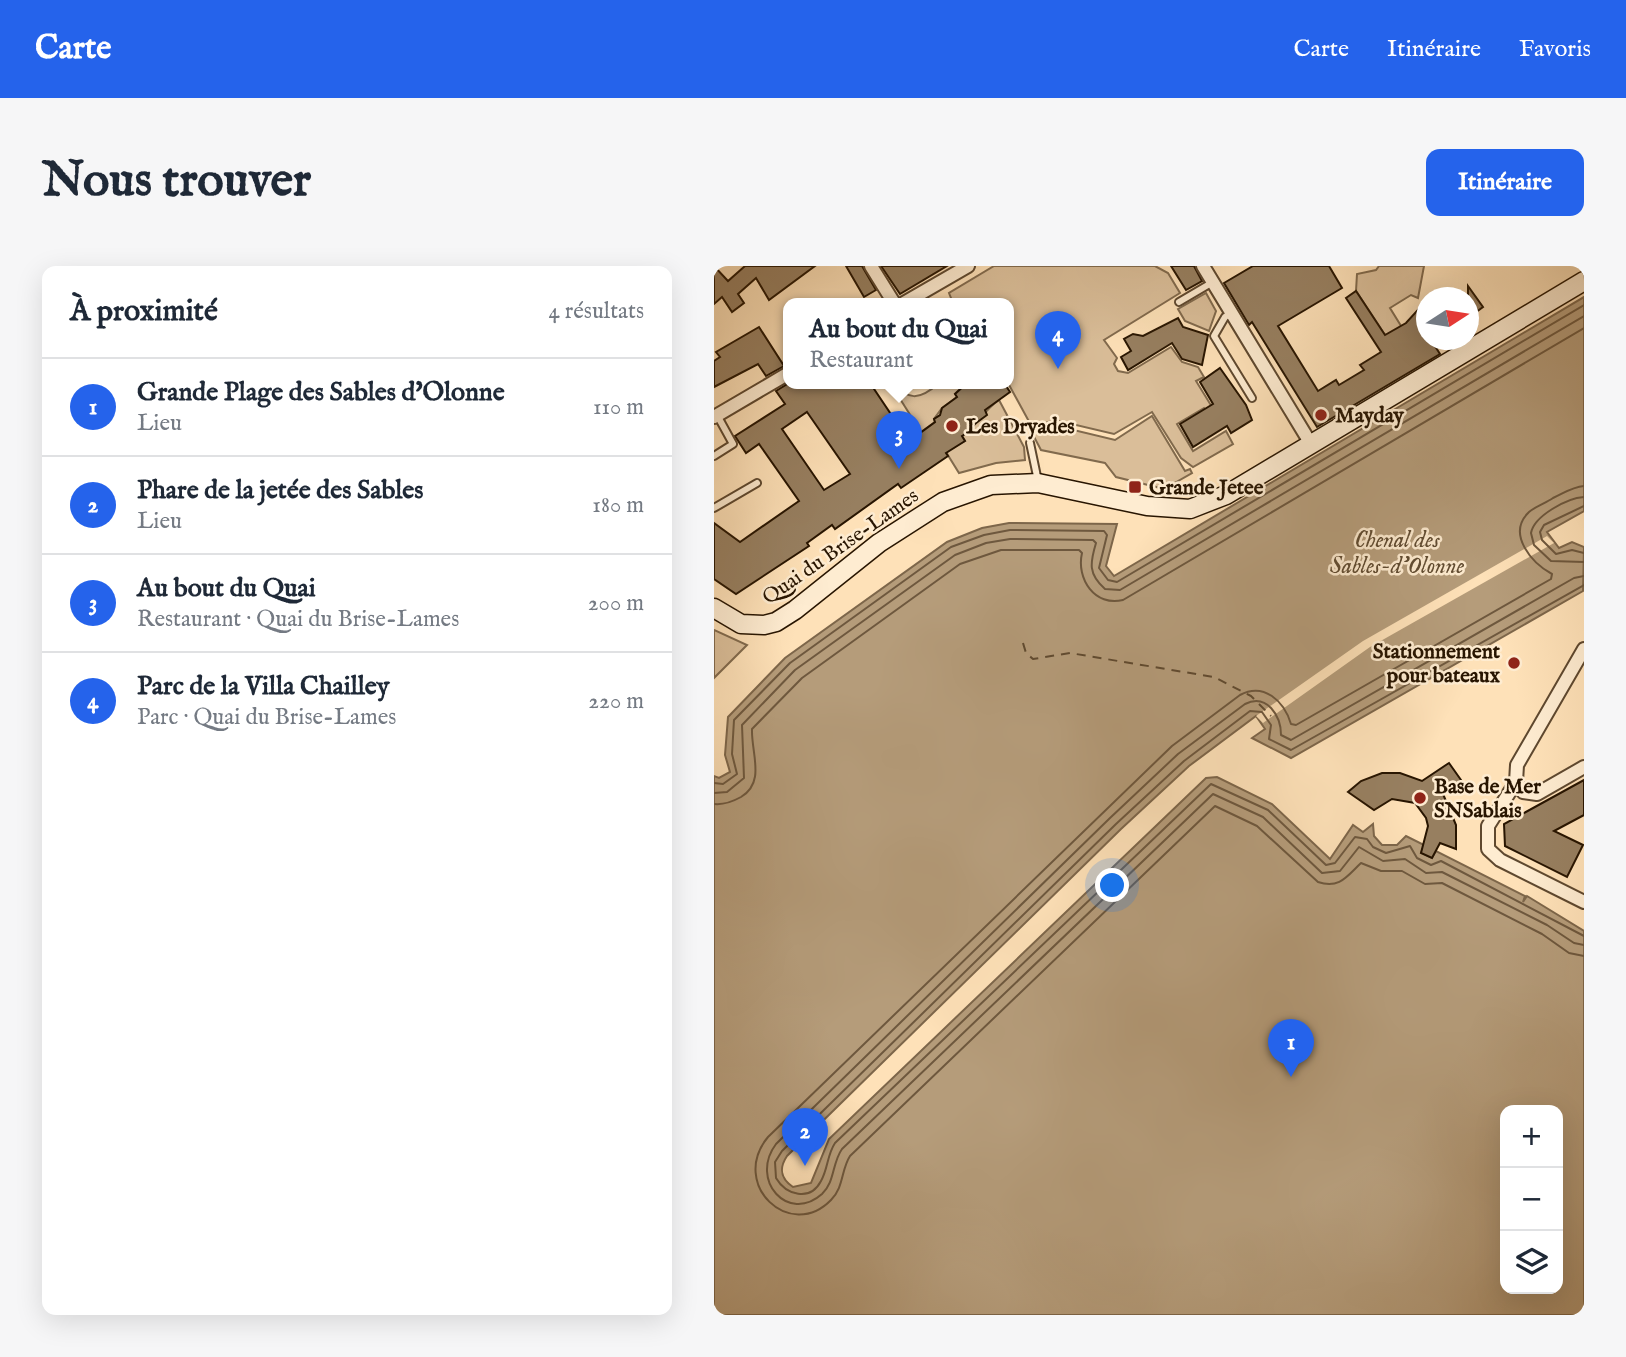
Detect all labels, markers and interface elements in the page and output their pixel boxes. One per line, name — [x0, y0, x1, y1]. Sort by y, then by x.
text: Carte — [35, 28, 111, 70]
text: Carte — [1293, 34, 1349, 65]
text: Itinéraire — [1387, 34, 1481, 65]
text: Favoris — [1519, 34, 1591, 65]
button: Itinéraire — [1426, 149, 1584, 216]
text: Nous trouver — [42, 151, 311, 213]
north arrow — [1416, 287, 1479, 350]
text: À proximité — [70, 293, 218, 331]
text: 4 résultats — [549, 297, 644, 326]
popup — [783, 298, 1014, 389]
pin: 4 — [1035, 311, 1081, 369]
text: Au bout du Quai — [809, 313, 988, 346]
text: Restaurant — [809, 346, 913, 375]
text: Grande Plage des Sables d'Olonne — [137, 376, 505, 409]
text: 1 — [89, 393, 97, 422]
text: 110 m — [593, 393, 644, 422]
place label: Mayday — [1335, 403, 1405, 430]
marker: Mayday — [1313, 407, 1329, 423]
text: Lieu — [137, 409, 182, 438]
pin: 3 — [876, 411, 922, 469]
place label: Les Dryades — [966, 414, 1075, 441]
marker: Les Dryades — [944, 418, 960, 434]
text: Phare de la jetée des Sables — [137, 474, 423, 507]
place label: Grande Jetee — [1149, 475, 1264, 502]
marker: Grande Jetee — [1127, 479, 1143, 495]
street label: Quai du Brise-Lames — [757, 483, 924, 611]
text: 2 — [88, 491, 98, 520]
text: 180 m — [592, 491, 644, 520]
text: Lieu — [137, 507, 182, 536]
water label: Chenal des Sables-d'Olonne — [1330, 526, 1465, 581]
text: Au bout du Quai — [137, 572, 316, 605]
text: 3 — [89, 589, 97, 618]
text: 200 m — [588, 589, 644, 618]
text: Restaurant · Quai du Brise-Lames — [137, 605, 459, 634]
place label: Stationnement pour bateaux — [1373, 639, 1501, 690]
marker: Stationnement pour bateaux — [1506, 655, 1522, 671]
text: Parc de la Villa Chailley — [137, 670, 390, 703]
text: 4 — [87, 687, 99, 716]
text: 220 m — [588, 687, 644, 716]
text: Parc · Quai du Brise-Lames — [137, 703, 396, 732]
place label: Base de Mer SNSablais — [1434, 774, 1541, 825]
marker: Base de Mer SNSablais — [1412, 790, 1428, 806]
your location — [1095, 868, 1129, 902]
pin: 1 — [1268, 1019, 1314, 1077]
map controls — [1500, 1105, 1563, 1294]
button: + — [1500, 1105, 1563, 1168]
pin: 2 — [782, 1108, 828, 1166]
button: − — [1500, 1168, 1563, 1231]
button: layers — [1500, 1231, 1563, 1294]

